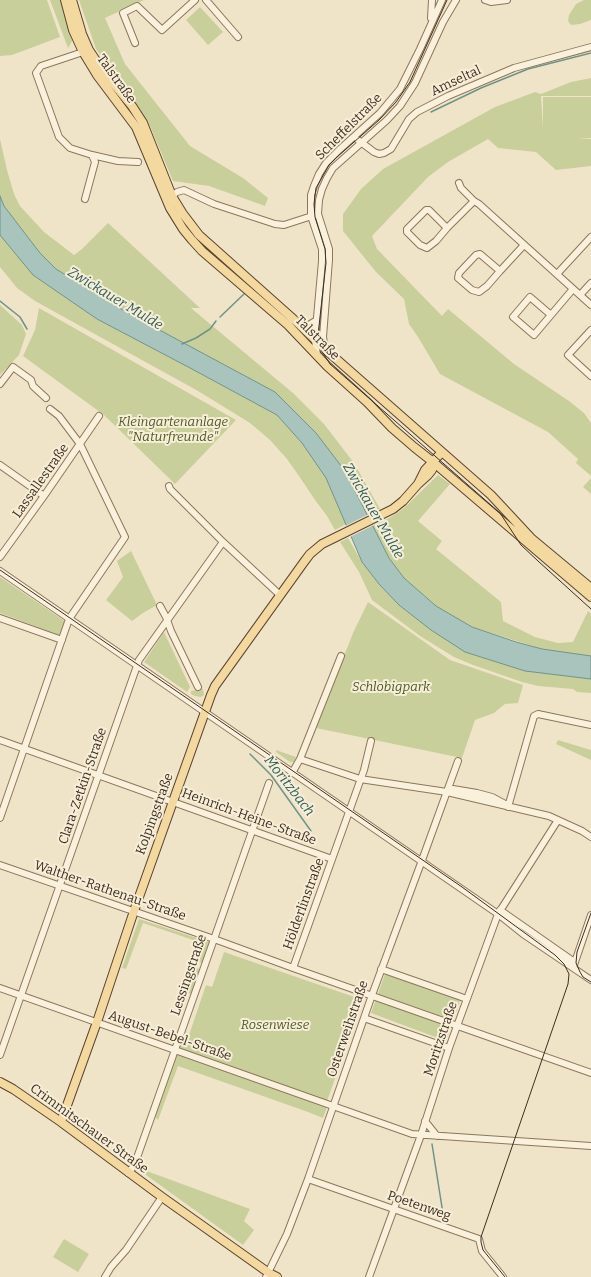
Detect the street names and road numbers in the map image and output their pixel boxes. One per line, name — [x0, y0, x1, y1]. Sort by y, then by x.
street label: Talstraße — [93, 52, 139, 106]
street label: Amseltal — [428, 63, 484, 99]
street label: Scheffelstraße — [313, 91, 385, 163]
street label: Talstraße — [291, 312, 343, 364]
street label: Lassallestraße — [10, 441, 72, 521]
street label: Clara-Zetkin-Straße — [56, 726, 110, 846]
street label: Kolpingstraße — [133, 771, 177, 857]
street label: Heinrich-Heine-Straße — [180, 785, 318, 849]
street label: Hölderlinstraße — [280, 856, 328, 952]
street label: Walther-Rathenau-Straße — [32, 858, 188, 924]
street label: Lessingstraße — [168, 932, 210, 1018]
street label: Osterweihstraße — [324, 979, 372, 1079]
street label: Moritzstraße — [421, 1000, 461, 1078]
street label: August-Bebel-Straße — [107, 1008, 233, 1064]
street label: Crimmitschauer Straße — [27, 1081, 151, 1177]
street label: Poetenweg — [385, 1188, 453, 1224]

